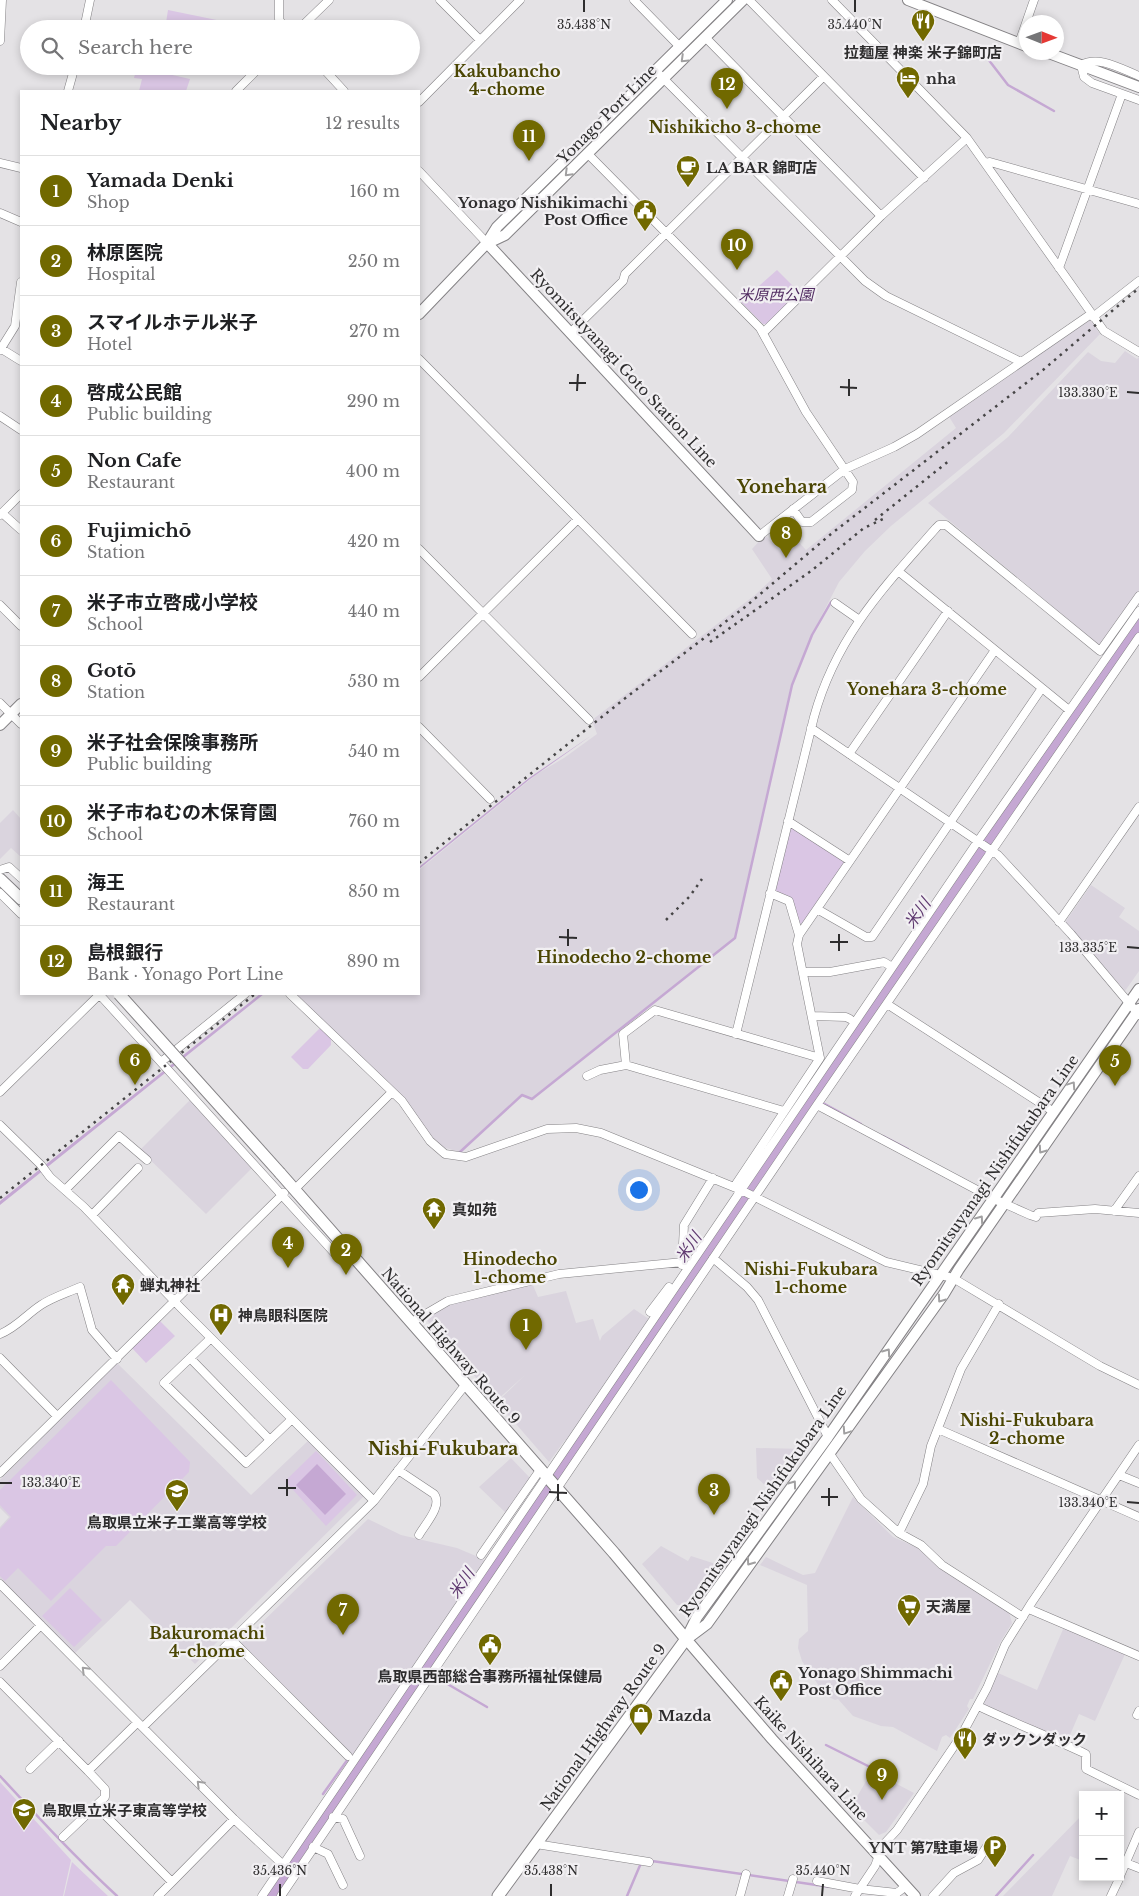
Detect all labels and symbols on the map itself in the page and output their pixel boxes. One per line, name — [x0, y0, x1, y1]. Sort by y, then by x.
restaurant icon: 拉麺屋 神楽 米子錦町店 — [910, 8, 936, 42]
north arrow — [1019, 15, 1064, 60]
text: 35.438°N — [557, 17, 611, 32]
text: 35.440°N — [828, 17, 883, 32]
place label: 拉麺屋 神楽 米子錦町店 — [844, 43, 1002, 62]
one-way arrow — [681, 53, 690, 62]
street label: Yonago Port Line — [553, 60, 661, 168]
district label: Kakubancho 4-chome — [454, 61, 560, 99]
hotel icon: nha — [895, 65, 921, 99]
pin: 12 — [711, 68, 743, 109]
place label: nha — [926, 69, 957, 88]
district label: Nishikicho 3-chome — [649, 117, 821, 137]
pin: 11 — [513, 120, 545, 161]
cafe icon: LA BAR 錦町店 — [675, 154, 701, 188]
place label: LA BAR 錦町店 — [706, 158, 817, 177]
one-way arrow — [565, 168, 574, 177]
place label: Yonago Nishikimachi Post Office — [457, 193, 629, 229]
public building icon: Yonago Nishikimachi Post Office — [632, 198, 658, 232]
pin: 10 — [721, 229, 753, 270]
street label: Ryomitsuyanagi Goto Station Line — [527, 264, 721, 472]
park label: 米原西公園 — [738, 285, 815, 304]
text: 133.330°E — [1058, 385, 1118, 400]
district label: Yonehara — [736, 476, 828, 498]
pin: 8 — [770, 517, 802, 558]
district label: Yonehara 3-chome — [846, 679, 1007, 699]
water label: 米川 — [900, 893, 936, 932]
text: 133.335°E — [1059, 940, 1117, 955]
district label: Hinodecho 2-chome — [537, 947, 711, 967]
pin: 6 — [119, 1044, 151, 1085]
pin: 5 — [1099, 1045, 1131, 1086]
street label: Ryomitsuyanagi Nishifukubara Line — [908, 1051, 1082, 1289]
one-way arrow — [1066, 1081, 1076, 1090]
one-way arrow — [1039, 1144, 1048, 1153]
your location — [626, 1177, 652, 1203]
temple icon: 真如苑 — [421, 1196, 447, 1230]
place label: 真如苑 — [452, 1200, 497, 1219]
one-way arrow — [974, 1215, 983, 1224]
water label: 米川 — [671, 1226, 706, 1266]
pin: 4 — [272, 1227, 304, 1268]
pin: 2 — [330, 1234, 362, 1275]
district label: Hinodecho 1-chome — [463, 1249, 557, 1287]
district label: Nishi-Fukubara 1-chome — [744, 1259, 878, 1297]
street label: National Highway Route 9 — [378, 1264, 524, 1428]
temple icon: 蝉丸神社 — [110, 1272, 136, 1306]
place label: 蝉丸神社 — [140, 1276, 200, 1295]
one-way arrow — [938, 1293, 947, 1302]
hospital icon: 神鳥眼科医院 — [208, 1302, 234, 1336]
place label: 神鳥眼科医院 — [237, 1306, 328, 1325]
pin: 1 — [510, 1309, 542, 1350]
one-way arrow — [881, 1348, 890, 1357]
street label: Ryomitsuyanagi Nishifukubara Line — [676, 1382, 850, 1620]
district label: Nishi-Fukubara 2-chome — [960, 1410, 1094, 1448]
one-way arrow — [843, 1425, 852, 1434]
district label: Nishi-Fukubara — [368, 1438, 519, 1460]
pin: 3 — [698, 1474, 730, 1515]
text: 133.340°E — [21, 1475, 81, 1490]
school or university icon: 鳥取県立米子工業高等学校 — [164, 1478, 190, 1512]
one-way arrow — [787, 1480, 796, 1490]
text: 133.340°E — [1058, 1495, 1118, 1510]
place label: 鳥取県立米子工業高等学校 — [87, 1513, 267, 1532]
one-way arrow — [747, 1556, 756, 1565]
water label: 米川 — [444, 1562, 479, 1602]
supermarket icon: 天満屋 — [896, 1593, 922, 1627]
pin: 7 — [327, 1594, 359, 1635]
place label: 天満屋 — [926, 1597, 971, 1616]
district label: Bakuromachi 4-chome — [149, 1623, 265, 1661]
public building icon: 鳥取県西部総合事務所福祉保健局 — [477, 1632, 503, 1666]
street label: National Highway Route 9 — [536, 1640, 670, 1814]
place label: Yonago Shimmachi Post Office — [797, 1663, 953, 1699]
one-way arrow — [82, 1667, 91, 1676]
place label: 鳥取県西部総合事務所福祉保健局 — [377, 1667, 603, 1686]
public building icon: Yonago Shimmachi Post Office — [768, 1668, 794, 1702]
street label: Kaike Nishihara Line — [750, 1692, 872, 1824]
shop icon: Mazda — [628, 1702, 654, 1736]
place label: Mazda — [658, 1706, 712, 1725]
restaurant icon: ダックンダック — [952, 1726, 978, 1760]
place label: ダックンダック — [982, 1730, 1087, 1749]
pin: 9 — [866, 1759, 898, 1800]
one-way arrow — [197, 1781, 206, 1790]
school or university icon: 鳥取県立米子東高等学校 — [11, 1797, 37, 1831]
place label: 鳥取県立米子東高等学校 — [42, 1801, 207, 1820]
parking icon: YNT 第7駐車場 — [982, 1834, 1008, 1868]
place label: YNT 第7駐車場 — [868, 1838, 978, 1857]
text: 35.436°N — [253, 1863, 307, 1878]
text: 35.438°N — [524, 1863, 578, 1878]
text: 35.440°N — [796, 1863, 851, 1878]

